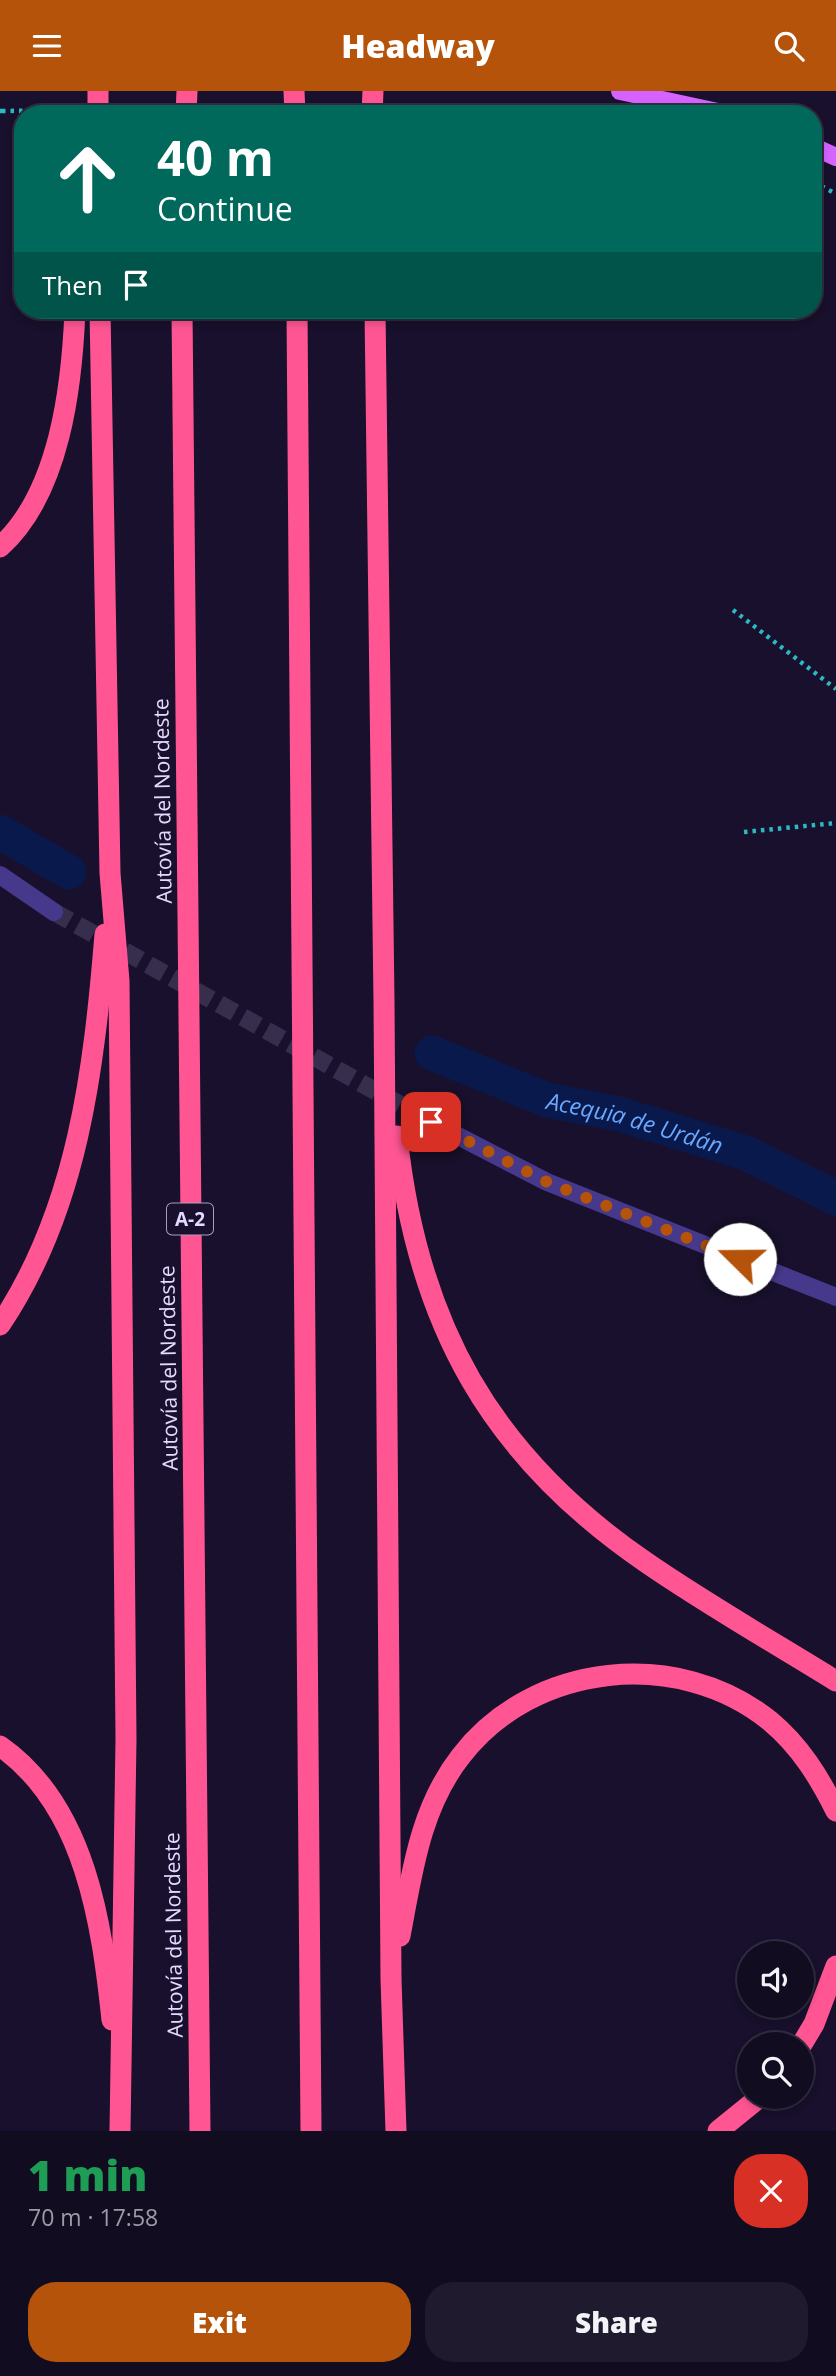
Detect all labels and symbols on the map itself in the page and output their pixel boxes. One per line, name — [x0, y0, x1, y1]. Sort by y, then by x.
street label: Autovía del Nordeste — [146, 698, 178, 904]
water label: Acequia de Urdán — [542, 1084, 727, 1161]
pin — [401, 1092, 461, 1152]
road number: A-2 — [167, 1203, 213, 1235]
position arrow — [703, 1222, 777, 1296]
street label: Autovía del Nordeste — [152, 1265, 184, 1471]
street label: Autovía del Nordeste — [157, 1832, 189, 2038]

